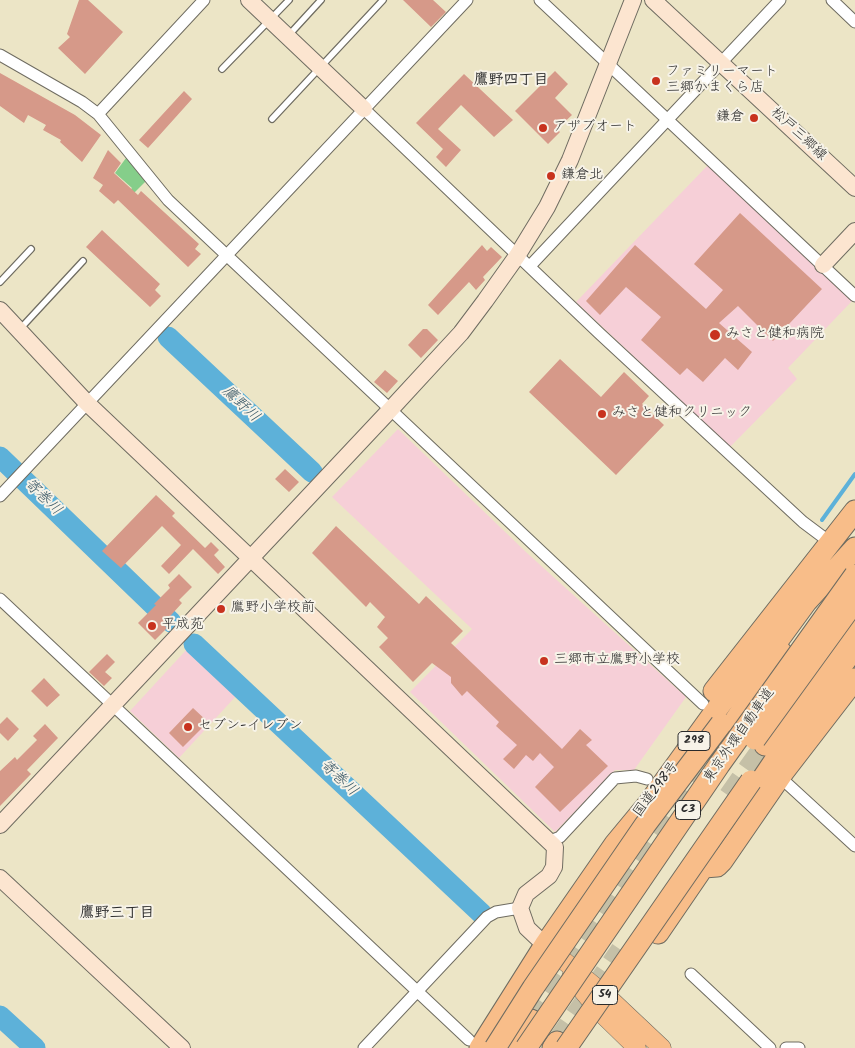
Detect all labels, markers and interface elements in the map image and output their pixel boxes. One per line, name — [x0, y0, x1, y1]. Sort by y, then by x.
place label: ファミリーマート 三郷かまくら店 — [666, 65, 778, 98]
district label: 鷹野四丁目 — [474, 72, 548, 90]
marker: ファミリーマート 三郷かまくら店 — [650, 75, 662, 87]
street label: 松戸三郷線 — [767, 105, 829, 165]
place label: 鎌倉 — [716, 110, 744, 126]
marker: 鎌倉 — [748, 112, 760, 124]
place label: アザブオート — [553, 120, 637, 136]
marker: アザブオート — [537, 122, 549, 134]
place label: 鎌倉北 — [561, 168, 603, 184]
marker: 鎌倉北 — [545, 170, 557, 182]
place label: みさと健和病院 — [726, 327, 824, 343]
marker: みさと健和病院 — [708, 328, 722, 342]
water label: 鷹野川 — [217, 383, 263, 427]
place label: みさと健和クリニック — [612, 406, 752, 422]
marker: みさと健和クリニック — [596, 408, 608, 420]
water label: 寄巻川 — [20, 476, 64, 520]
place label: 鷹野小学校前 — [231, 601, 315, 617]
marker: 鷹野小学校前 — [215, 603, 227, 615]
place label: 平成苑 — [162, 618, 204, 634]
marker: 平成苑 — [146, 620, 158, 632]
place label: 三郷市立鷹野小学校 — [554, 653, 680, 669]
marker: 三郷市立鷹野小学校 — [538, 655, 550, 667]
street label: 東京外環自動車道 — [701, 685, 779, 787]
place label: セブン-イレブン — [198, 719, 302, 735]
marker: セブン-イレブン — [182, 721, 194, 733]
road number: 298 — [678, 731, 710, 750]
water label: 寄巻川 — [315, 757, 361, 801]
street label: 国道298号 — [631, 759, 683, 821]
road number: C3 — [676, 800, 700, 820]
district label: 鷹野三丁目 — [80, 905, 154, 923]
road number: 54 — [592, 986, 618, 1004]

